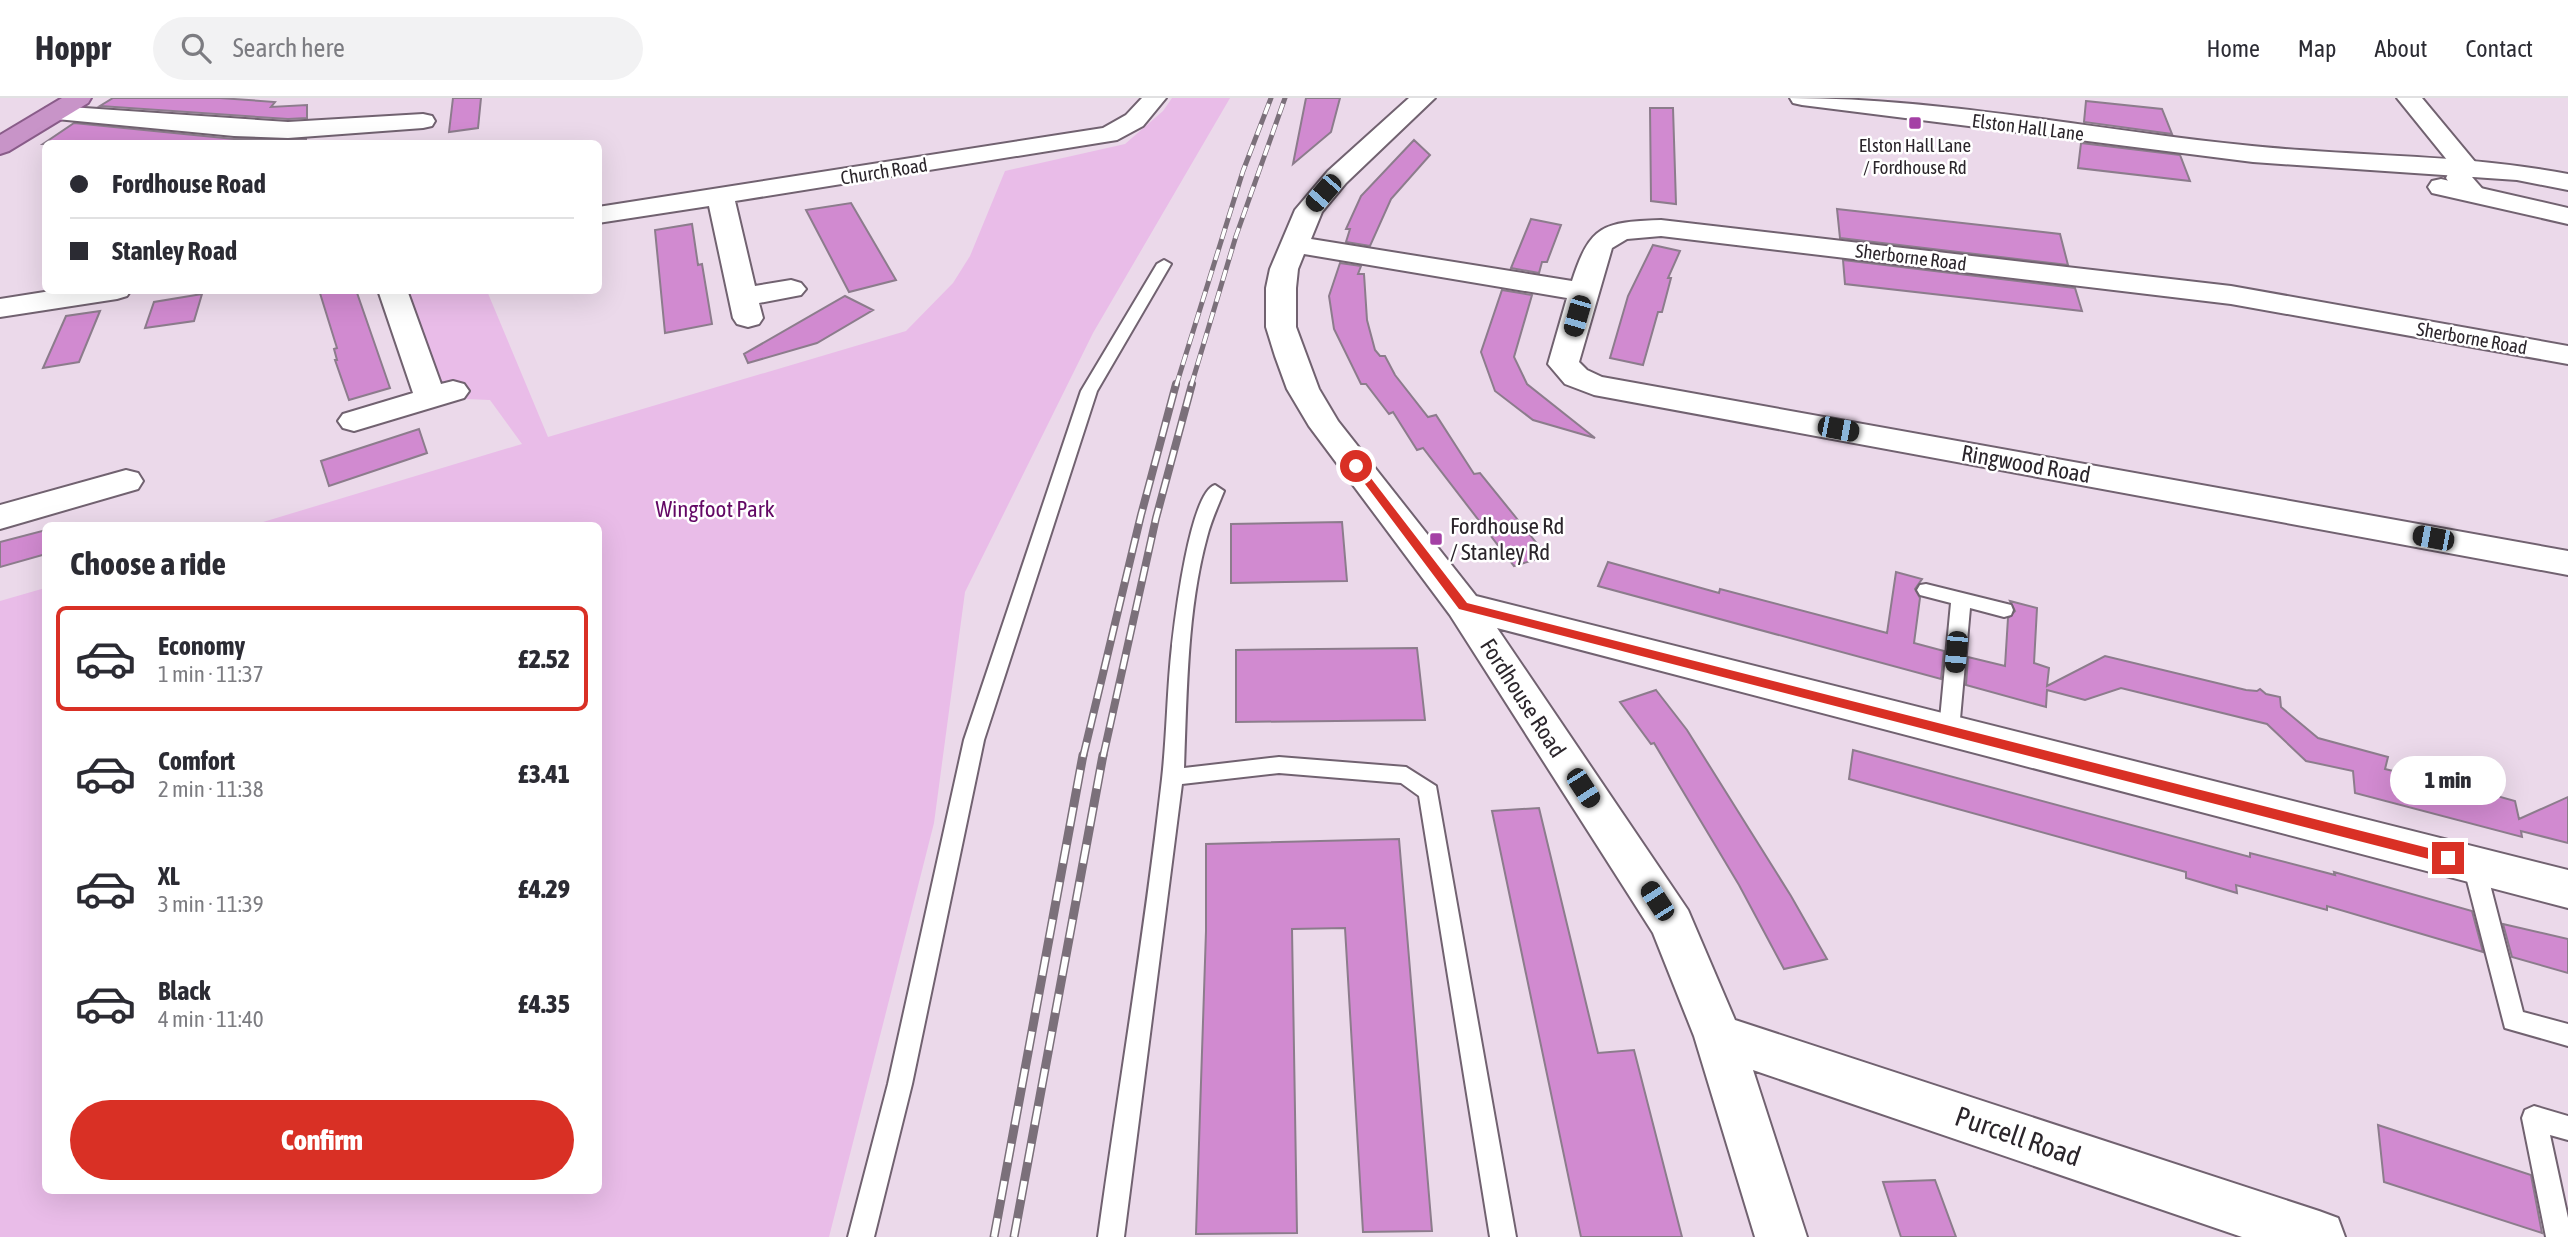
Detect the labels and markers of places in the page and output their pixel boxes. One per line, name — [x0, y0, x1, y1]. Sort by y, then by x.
marker: Elston Hall Lane / Fordhouse Rd — [1907, 115, 1923, 131]
place label: Elston Hall Lane / Fordhouse Rd — [1859, 134, 1971, 178]
place label: Fordhouse Rd / Stanley Rd — [1450, 513, 1565, 565]
marker: Fordhouse Rd / Stanley Rd — [1428, 531, 1444, 547]

